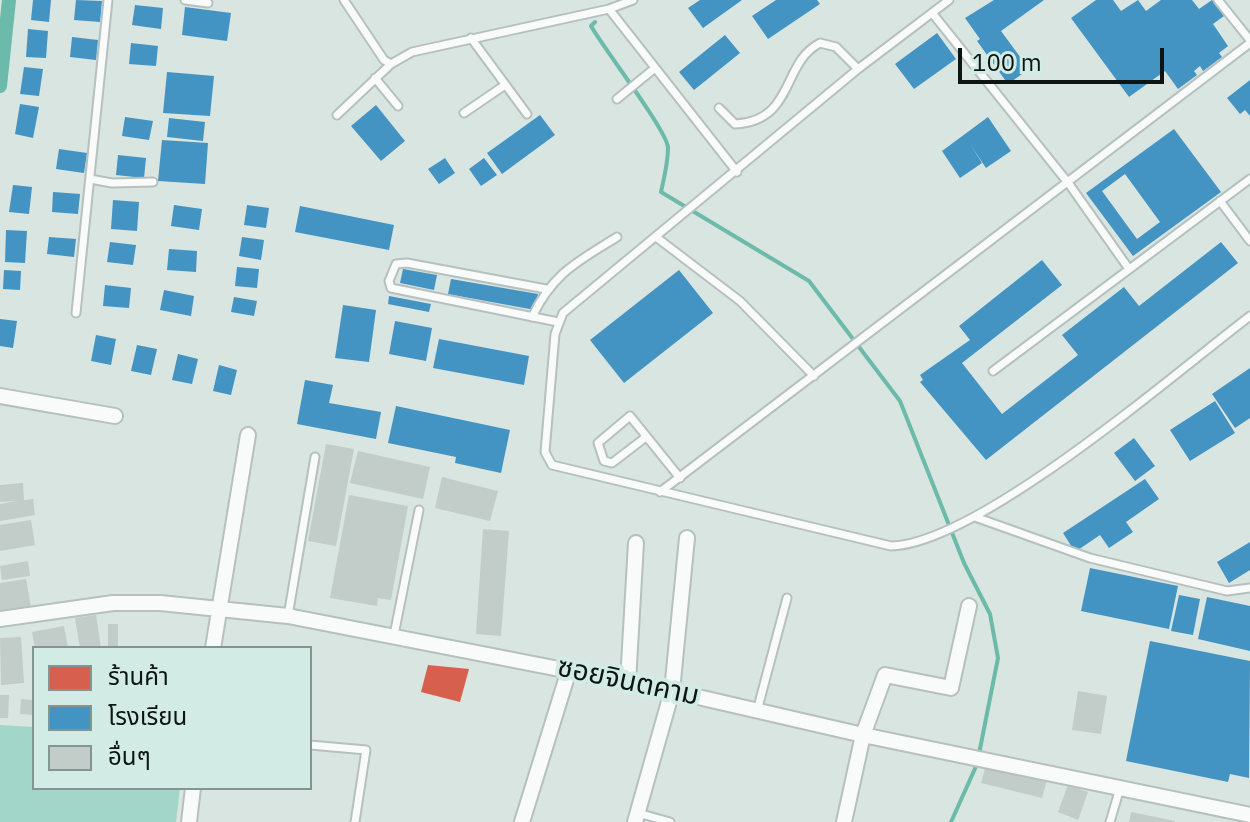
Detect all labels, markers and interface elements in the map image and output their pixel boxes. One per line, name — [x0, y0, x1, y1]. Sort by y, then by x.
scale bar — [962, 32, 1168, 82]
text: 100 m — [972, 46, 1042, 78]
legend — [32, 646, 312, 790]
street label: ซอยจินตคาม — [554, 651, 702, 713]
text: ร้านค้า — [108, 660, 169, 692]
text: โรงเรียน — [108, 700, 187, 732]
text: อื่นๆ — [108, 740, 151, 772]

